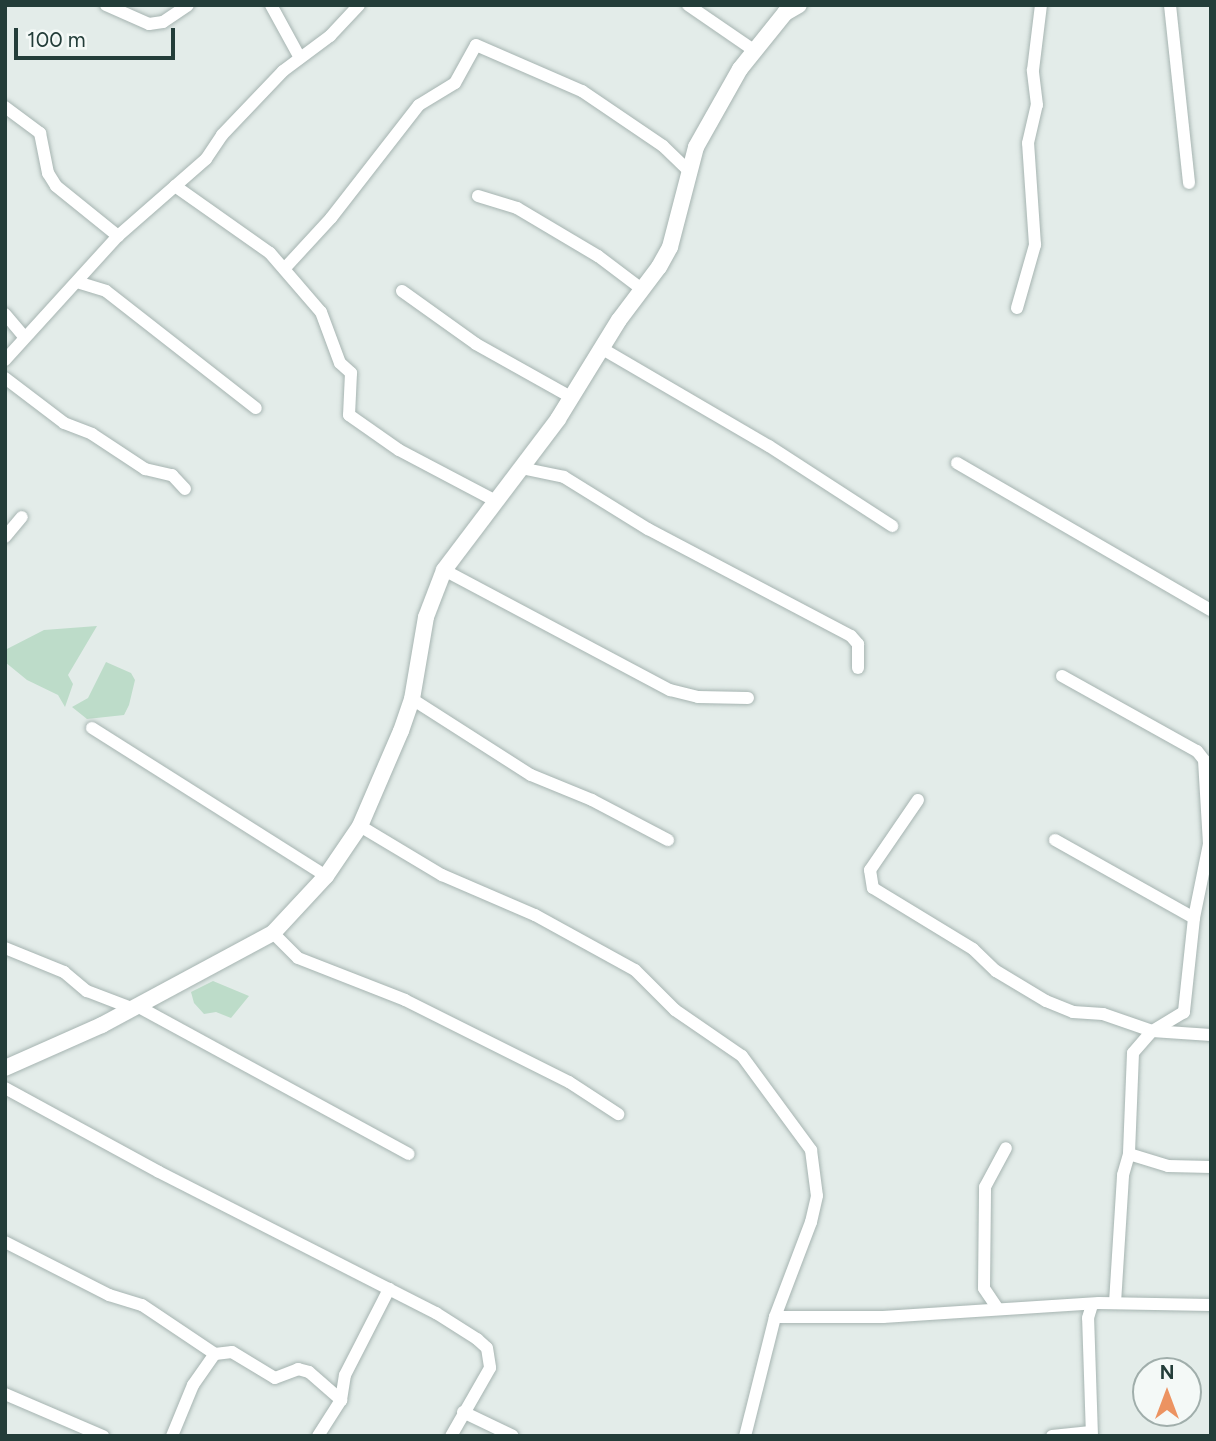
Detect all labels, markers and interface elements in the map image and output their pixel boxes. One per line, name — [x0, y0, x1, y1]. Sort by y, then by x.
scale bar — [18, 14, 178, 58]
text: 100 m — [27, 27, 86, 52]
north arrow — [1132, 1357, 1202, 1427]
text: N — [1160, 1361, 1174, 1384]

